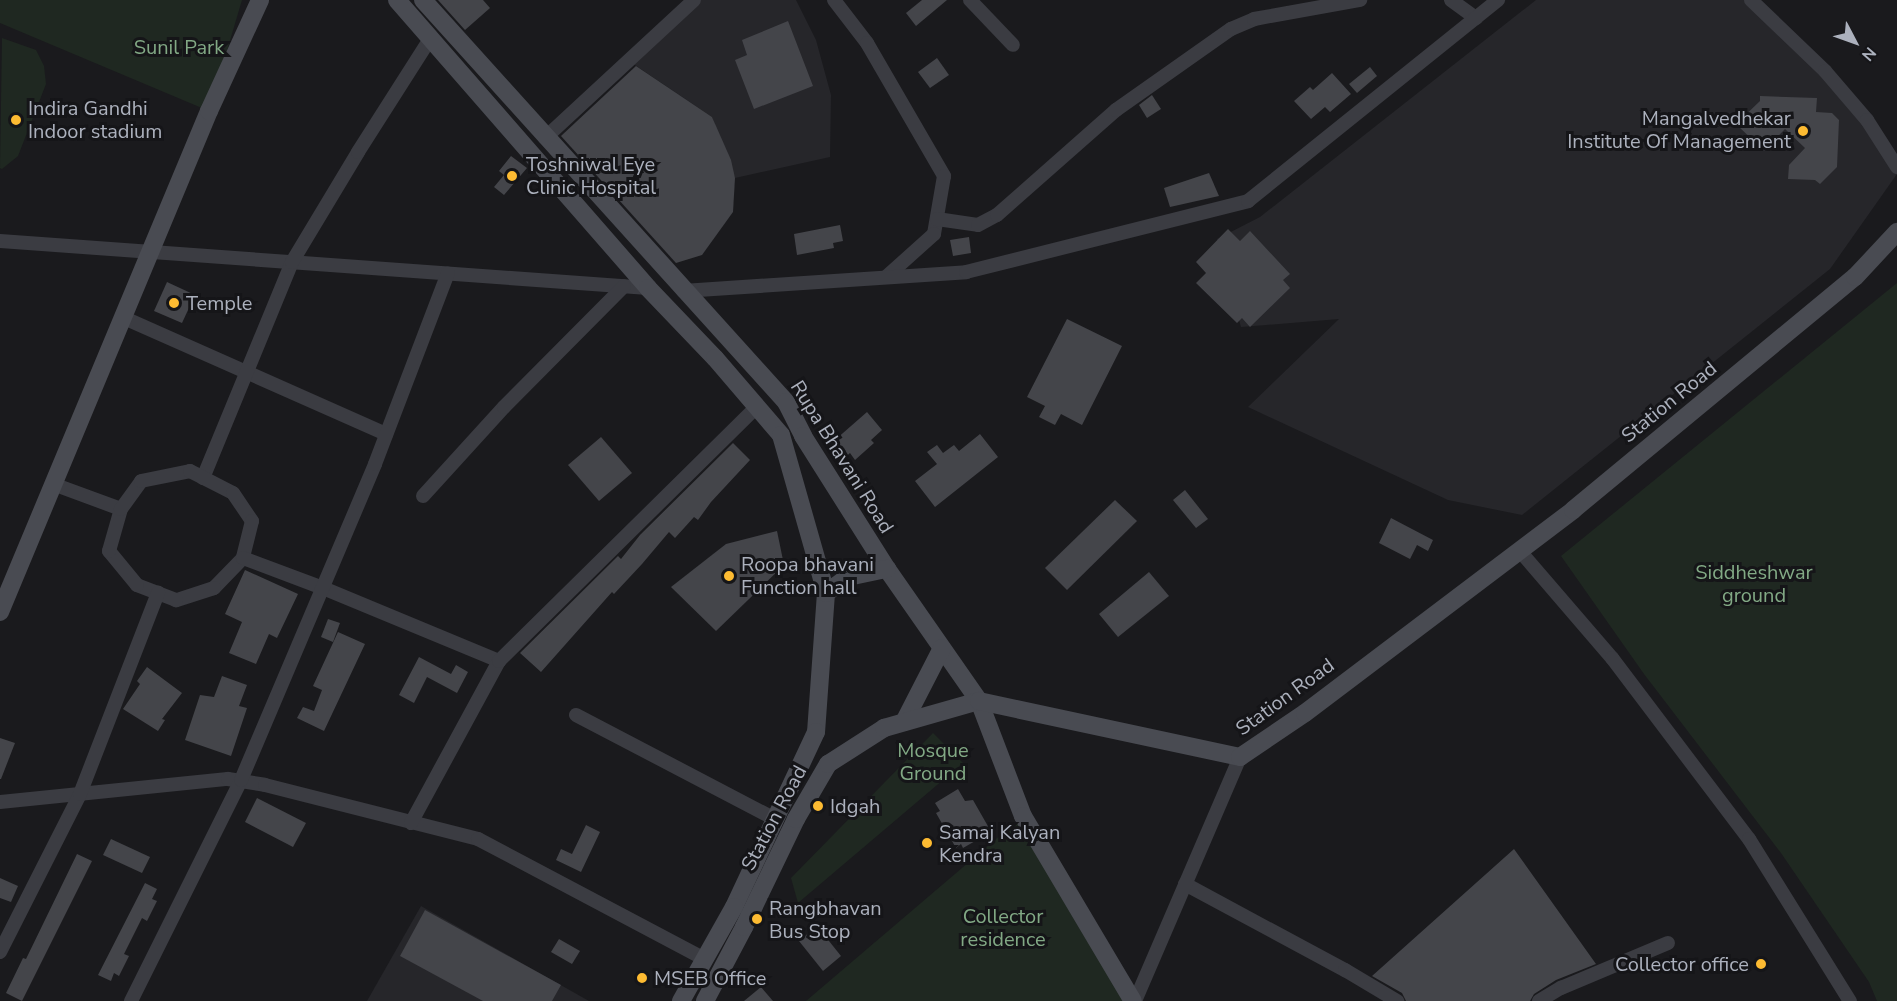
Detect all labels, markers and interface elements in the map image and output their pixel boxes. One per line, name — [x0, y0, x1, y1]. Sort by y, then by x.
north arrow — [1825, 12, 1885, 72]
park label: Sunil Park — [134, 35, 224, 59]
text: N — [1856, 42, 1881, 66]
place label: Indira Gandhi Indoor stadium — [28, 96, 162, 143]
place label: Mangalvedhekar Institute Of Management — [1567, 107, 1791, 154]
marker: Indira Gandhi Indoor stadium — [9, 113, 23, 127]
marker: Mangalvedhekar Institute Of Management — [1796, 124, 1810, 138]
place label: Toshniwal Eye Clinic Hospital — [526, 152, 656, 199]
marker: Toshniwal Eye Clinic Hospital — [503, 167, 521, 185]
place label: Temple — [186, 291, 252, 315]
marker: Temple — [167, 296, 181, 310]
street label: Station Road — [1617, 356, 1721, 448]
street label: Rupa Bhavani Road — [785, 376, 899, 538]
place label: Roopa bhavani Function hall — [741, 552, 874, 599]
park label: Siddheshwar ground — [1695, 560, 1813, 607]
marker: Roopa bhavani Function hall — [722, 569, 736, 583]
street label: Station Road — [1231, 653, 1339, 741]
park label: Mosque Ground — [897, 738, 969, 785]
street label: Station Road — [736, 761, 812, 875]
place label: Idgah — [830, 794, 880, 818]
marker: Idgah — [811, 799, 825, 813]
place label: Samaj Kalyan Kendra — [939, 820, 1060, 867]
marker: Samaj Kalyan Kendra — [920, 836, 934, 850]
place label: Rangbhavan Bus Stop — [769, 896, 882, 943]
park label: Collector residence — [960, 905, 1046, 952]
marker: Rangbhavan Bus Stop — [750, 912, 764, 926]
place label: Collector office — [1615, 952, 1749, 976]
marker: Collector office — [1754, 957, 1768, 971]
place label: MSEB Office — [654, 966, 766, 990]
marker: MSEB Office — [635, 971, 649, 985]

